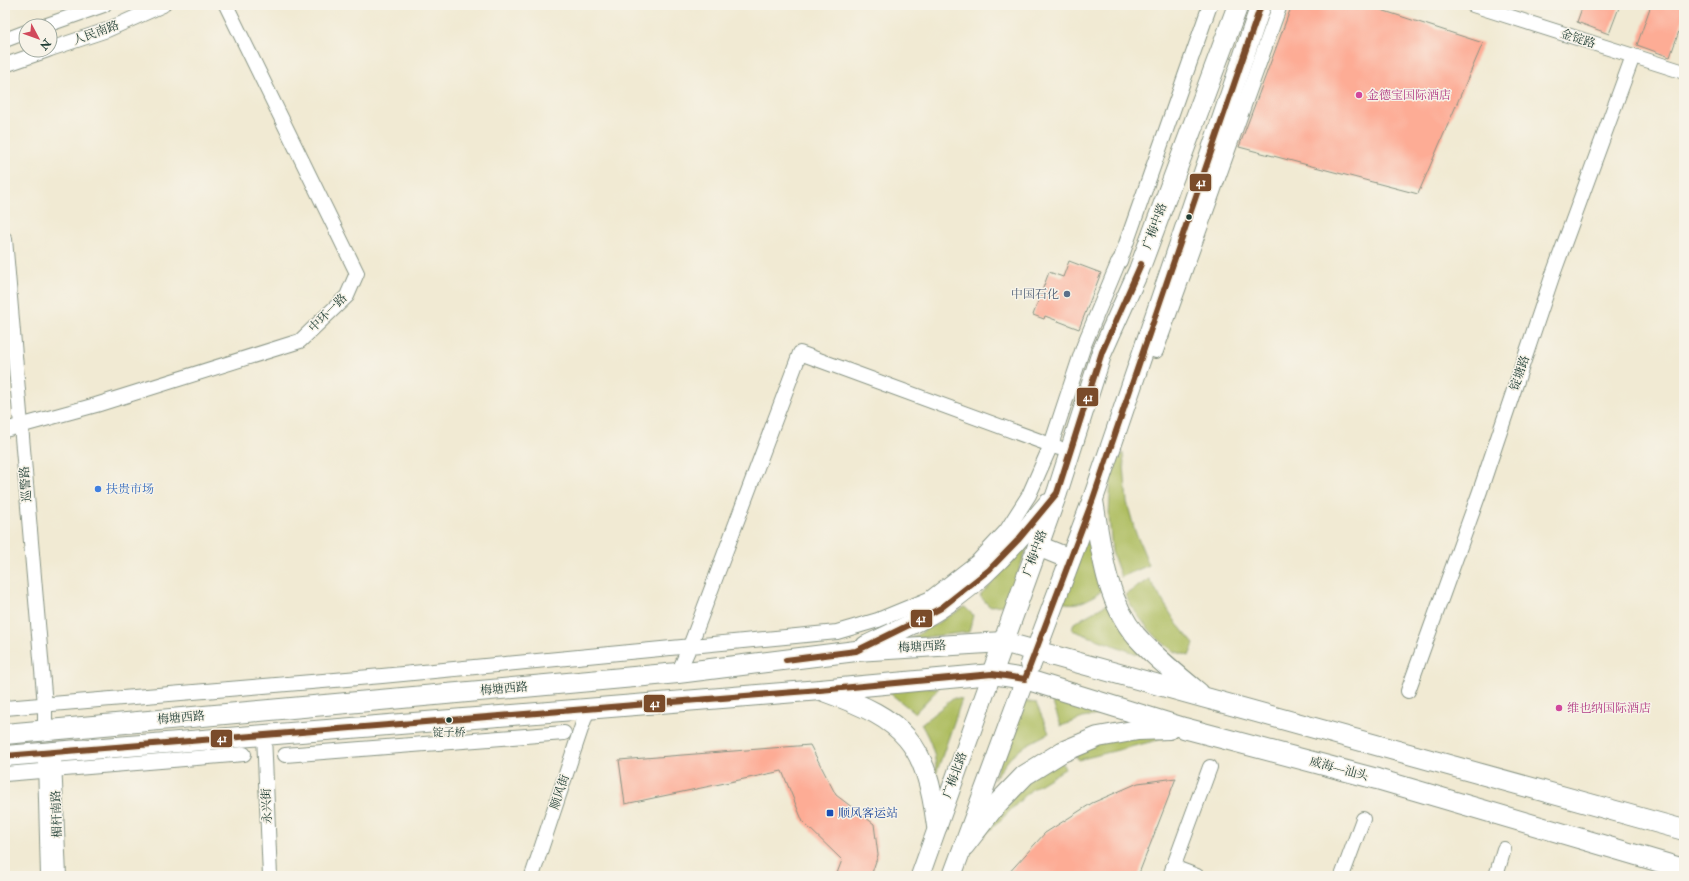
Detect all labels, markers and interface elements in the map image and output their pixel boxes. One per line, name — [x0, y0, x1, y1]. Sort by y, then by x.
north arrow — [18, 18, 58, 58]
street label: 人民南路 — [71, 18, 121, 48]
street label: 金锭路 — [1559, 26, 1597, 52]
text: N — [36, 35, 54, 53]
place label: 金德宝国际酒店 — [1367, 88, 1451, 103]
marker: 金德宝国际酒店 — [1354, 90, 1364, 100]
line badge: 41 — [1189, 173, 1212, 192]
text: 41 — [1195, 176, 1206, 190]
street label: 广梅中路 — [1140, 201, 1170, 251]
unlabelled marker — [1184, 212, 1194, 222]
place label: 中国石化 — [1011, 287, 1059, 302]
marker: 中国石化 — [1062, 289, 1072, 299]
street label: 中环一路 — [306, 291, 350, 335]
street label: 锭塘路 — [1507, 354, 1533, 392]
line badge: 41 — [1076, 387, 1099, 407]
text: 41 — [1082, 391, 1093, 405]
street label: 巡警路 — [17, 465, 35, 503]
place label: 扶贵市场 — [106, 482, 154, 497]
marker: 扶贵市场 — [93, 484, 103, 494]
street label: 广梅中路 — [1020, 528, 1050, 578]
line badge: 41 — [910, 609, 933, 628]
text: 41 — [915, 612, 926, 626]
street label: 梅塘西路 — [898, 638, 946, 656]
street label: 梅塘西路 — [479, 679, 529, 699]
line badge: 41 — [643, 694, 666, 713]
text: 41 — [649, 697, 660, 711]
place label: 维也纳国际酒店 — [1567, 701, 1651, 716]
marker: 维也纳国际酒店 — [1554, 703, 1564, 713]
street label: 梅塘西路 — [156, 708, 206, 728]
marker: 锭子桥 — [444, 715, 454, 725]
place label: 锭子桥 — [433, 726, 466, 739]
line badge: 41 — [210, 729, 233, 748]
text: 41 — [216, 732, 227, 746]
street label: 广梅北路 — [940, 750, 970, 800]
street label: 威海—汕头 — [1308, 754, 1370, 784]
street label: 顺风街 — [547, 772, 573, 811]
street label: 永兴街 — [259, 787, 275, 824]
street label: 楣杆南路 — [49, 790, 65, 838]
place label: 顺风客运站 — [838, 806, 898, 821]
marker: 顺风客运站 — [825, 808, 835, 818]

